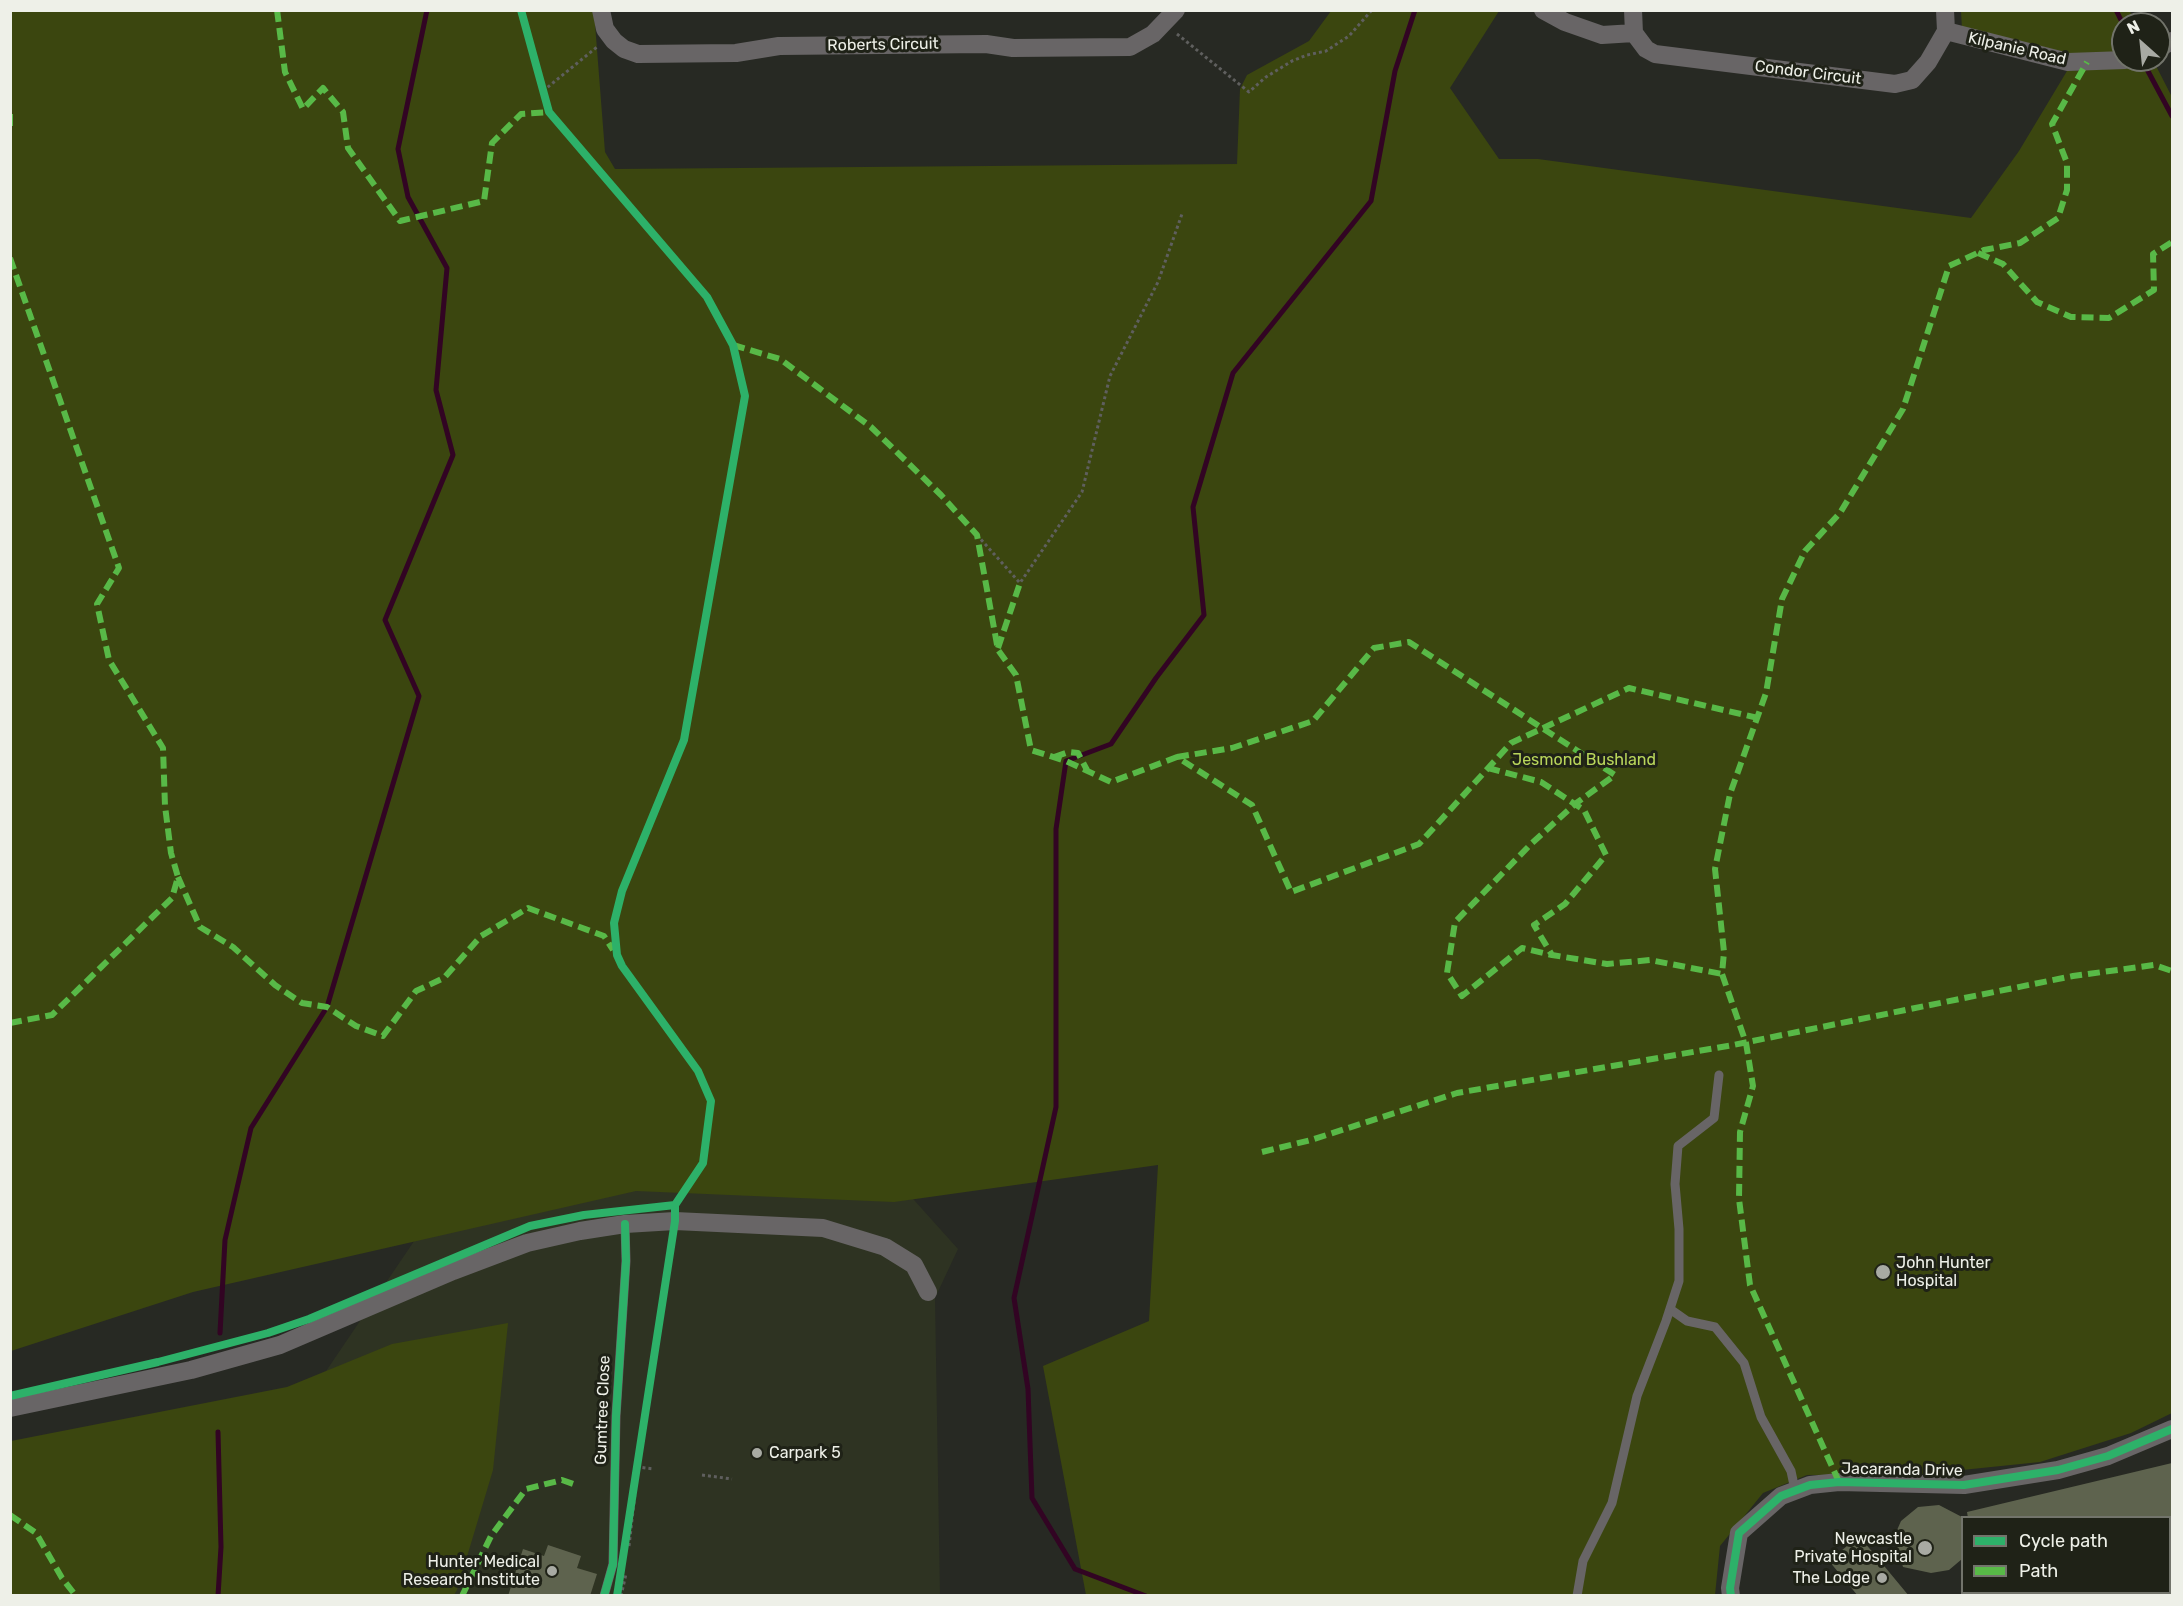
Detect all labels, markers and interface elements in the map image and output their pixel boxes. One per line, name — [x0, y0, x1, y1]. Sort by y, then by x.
north arrow — [2111, 12, 2171, 72]
text: N — [2124, 16, 2143, 38]
street label: Kilpanie Road — [1966, 28, 2068, 70]
street label: Roberts Circuit — [827, 34, 939, 56]
street label: Condor Circuit — [1754, 57, 1862, 89]
park label: Jesmond Bushland — [1512, 750, 1656, 770]
place label: John Hunter Hospital — [1896, 1253, 1991, 1291]
marker: John Hunter Hospital — [1874, 1263, 1892, 1281]
street label: Gumtree Close — [591, 1355, 615, 1465]
place label: Carpark 5 — [769, 1443, 841, 1463]
marker: Carpark 5 — [750, 1446, 764, 1460]
street label: Jacaranda Drive — [1841, 1459, 1963, 1481]
legend — [1961, 1516, 2171, 1594]
place label: Newcastle Private Hospital — [1794, 1529, 1912, 1567]
text: Cycle path — [2019, 1530, 2108, 1552]
marker: Newcastle Private Hospital — [1916, 1539, 1934, 1557]
place label: Hunter Medical Research Institute — [403, 1552, 540, 1590]
text: Path — [2019, 1560, 2058, 1582]
marker: Hunter Medical Research Institute — [545, 1564, 559, 1578]
place label: The Lodge — [1792, 1568, 1870, 1588]
marker: The Lodge — [1875, 1571, 1889, 1585]

